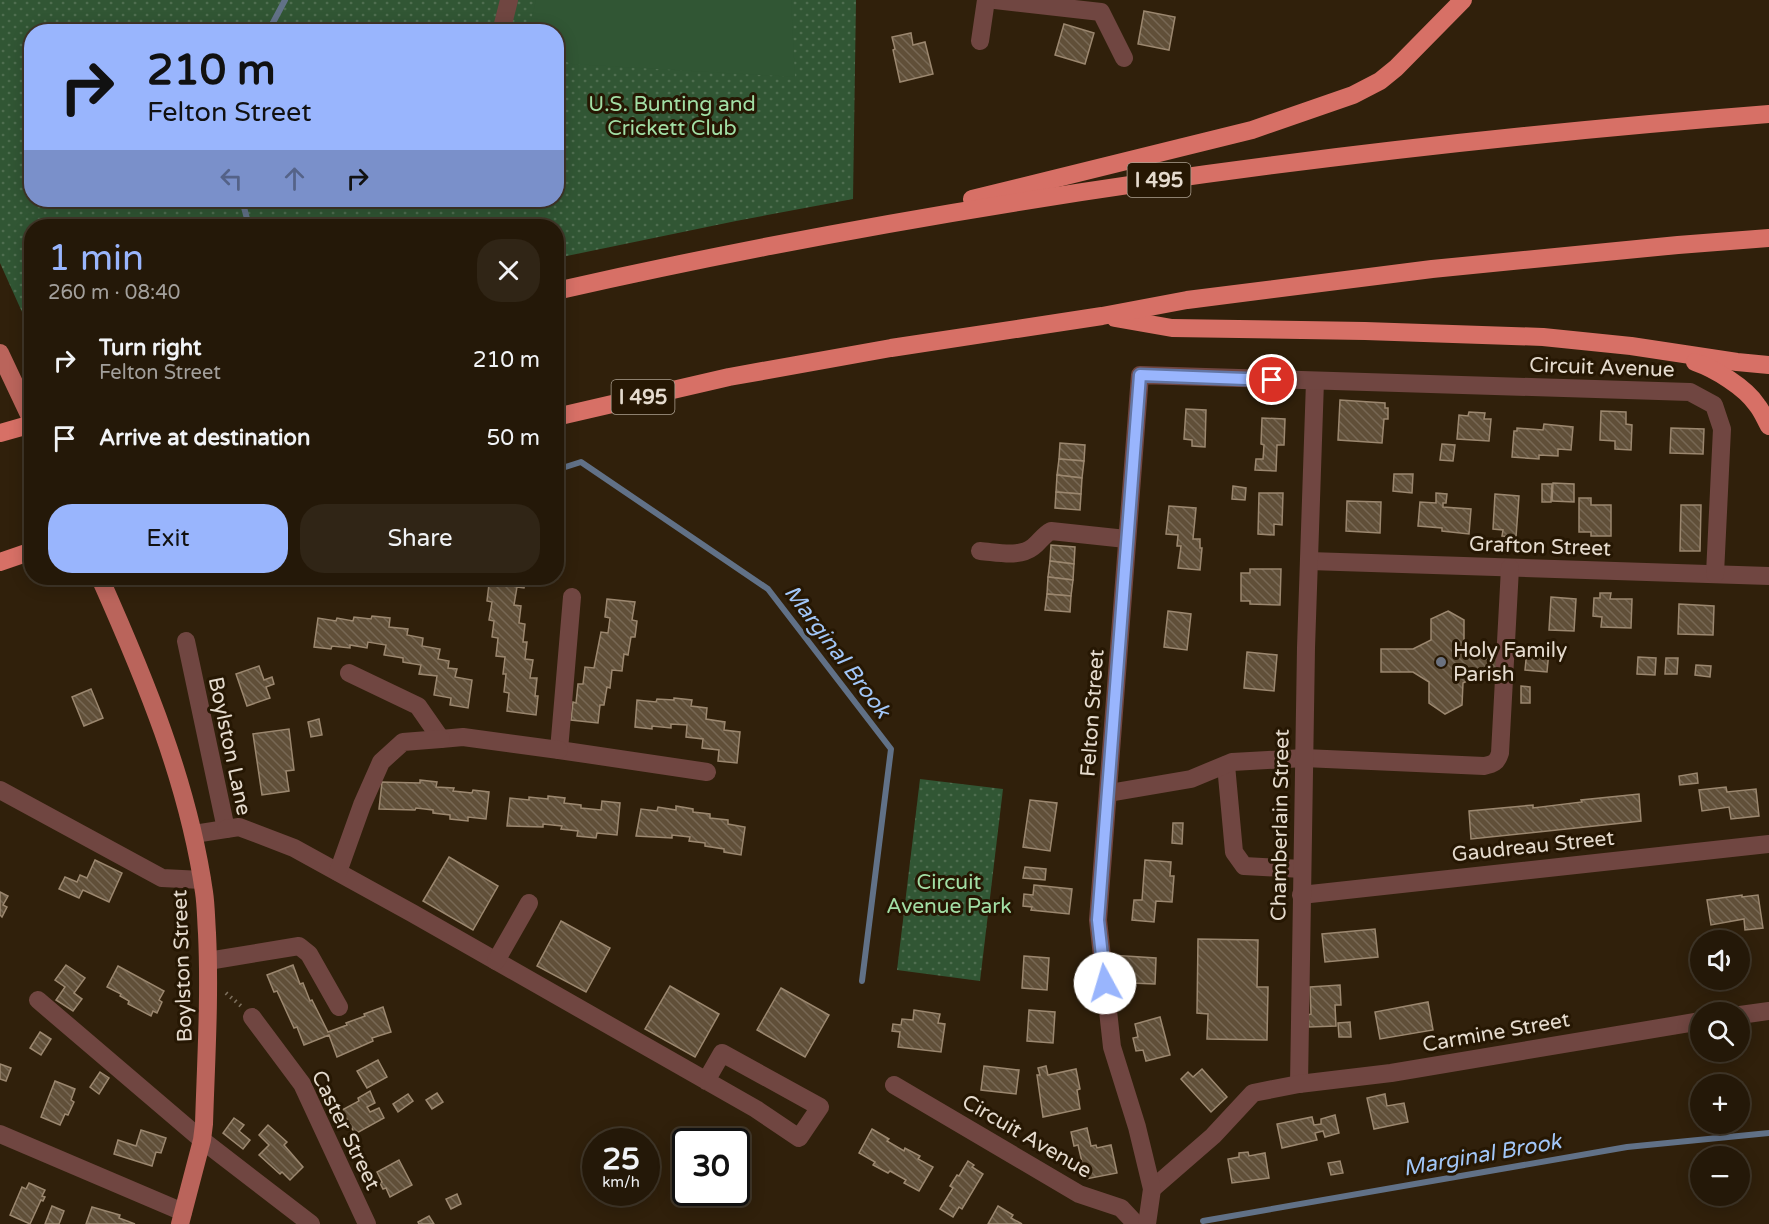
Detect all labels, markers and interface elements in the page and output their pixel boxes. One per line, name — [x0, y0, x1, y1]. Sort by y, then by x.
text: 210 m — [147, 45, 276, 96]
icon: right — [48, 48, 126, 126]
park label: U.S. Bunting and Crickett Club — [588, 92, 756, 141]
text: Felton Street — [147, 96, 312, 129]
icon: left — [215, 162, 248, 195]
icon: ahead — [278, 162, 311, 195]
icon: right — [341, 162, 374, 195]
road number: I 495 — [1128, 163, 1190, 197]
text: 1 min — [48, 237, 144, 280]
button: close — [477, 239, 540, 302]
text: 260 m · 08:40 — [48, 281, 180, 305]
text: Turn right — [99, 335, 201, 361]
icon: right — [48, 344, 81, 377]
text: 210 m — [473, 347, 540, 373]
street label: Circuit Avenue — [1529, 352, 1675, 383]
pin — [1246, 354, 1297, 405]
text: Felton Street — [99, 361, 221, 385]
icon: arrive — [1255, 363, 1288, 396]
road number: I 495 — [612, 380, 674, 414]
icon: arrive — [48, 422, 81, 455]
text: Arrive at destination — [99, 425, 310, 451]
text: 50 m — [486, 425, 540, 451]
button: Exit — [48, 504, 288, 573]
button: Share — [300, 504, 540, 573]
street label: Grafton Street — [1468, 532, 1611, 561]
water label: Marginal Brook — [779, 580, 897, 725]
place label: Holy Family Parish — [1453, 638, 1567, 687]
street label: Felton Street — [1076, 648, 1109, 778]
marker: Holy Family Parish — [1434, 655, 1448, 669]
street label: Boylston Lane — [203, 675, 256, 818]
street label: Chamberlain Street — [1266, 729, 1295, 921]
street label: Gaudreau Street — [1451, 826, 1616, 867]
park label: Circuit Avenue Park — [886, 870, 1012, 919]
street label: Boylston Street — [167, 889, 198, 1043]
map controls — [1690, 930, 1750, 1206]
button: sound — [1690, 930, 1750, 990]
position arrow — [1073, 951, 1137, 1015]
button: search — [1690, 1002, 1750, 1062]
street label: Carmine Street — [1420, 1007, 1572, 1058]
street label: Caster Street — [306, 1066, 385, 1194]
button: + — [1690, 1074, 1750, 1134]
street label: Circuit Avenue — [958, 1089, 1096, 1184]
speed limit sign: 30 — [672, 1128, 750, 1206]
water label: Marginal Brook — [1401, 1128, 1565, 1182]
text: 25 — [602, 1141, 640, 1178]
button: − — [1690, 1146, 1750, 1206]
text: km/h — [602, 1173, 640, 1191]

